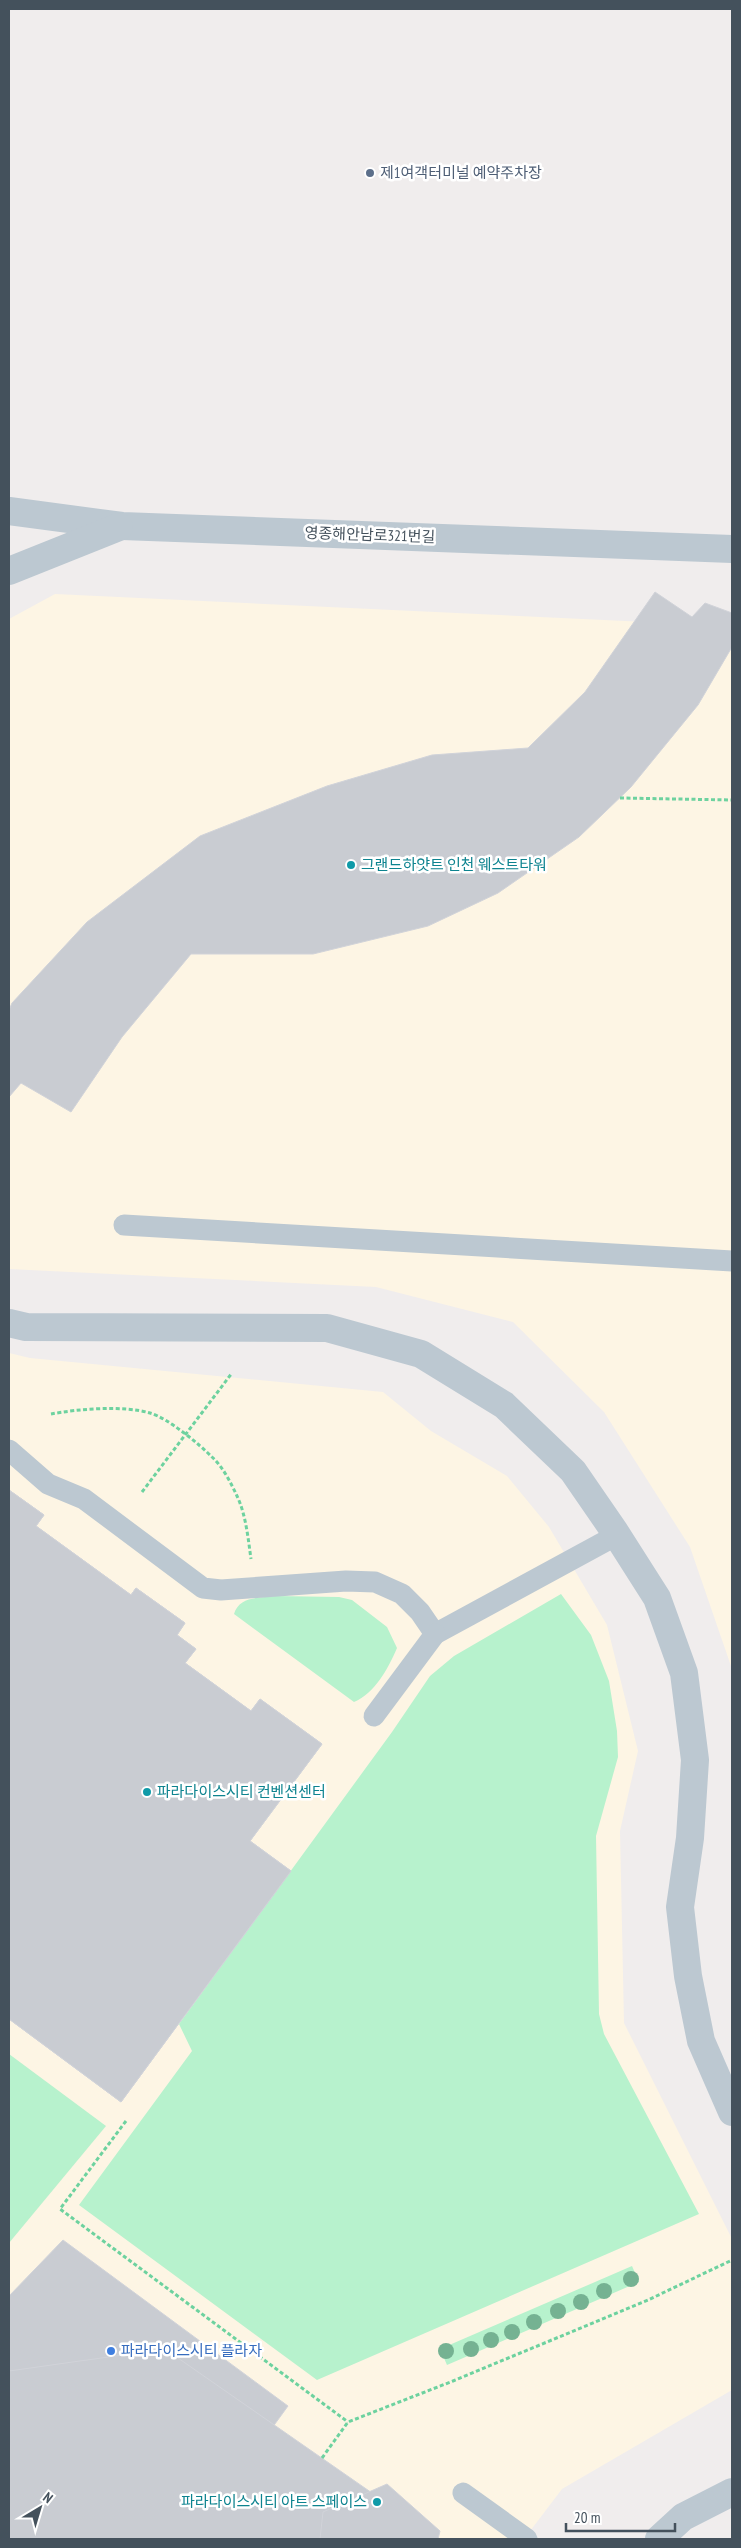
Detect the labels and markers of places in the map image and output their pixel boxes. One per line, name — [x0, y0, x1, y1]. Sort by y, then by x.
place label: 제1여객터미널 예약주차장 — [380, 163, 542, 182]
marker: 제1여객터미널 예약주차장 — [364, 167, 376, 179]
place label: 그랜드하얏트 인천 웨스트타워 — [361, 855, 547, 874]
marker: 그랜드하얏트 인천 웨스트타워 — [345, 859, 357, 871]
place label: 파라다이스시티 컨벤션센터 — [157, 1782, 326, 1801]
marker: 파라다이스시티 컨벤션센터 — [141, 1786, 153, 1798]
place label: 파라다이스시티 플라자 — [121, 2341, 262, 2360]
marker: 파라다이스시티 플라자 — [105, 2345, 117, 2357]
place label: 파라다이스시티 아트 스페이스 — [181, 2492, 367, 2511]
marker: 파라다이스시티 아트 스페이스 — [371, 2496, 383, 2508]

